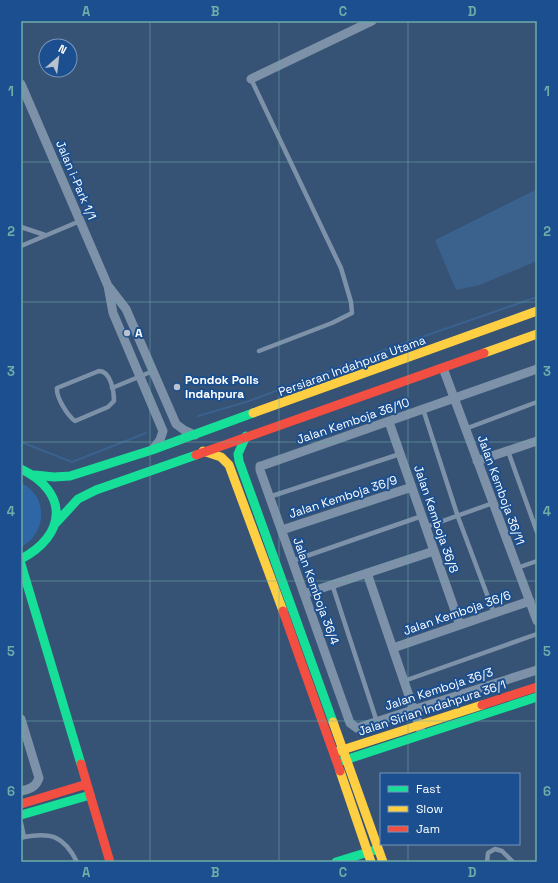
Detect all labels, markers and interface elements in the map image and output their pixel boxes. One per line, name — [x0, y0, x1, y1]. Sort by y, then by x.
text: A — [82, 3, 91, 20]
text: B — [211, 3, 220, 20]
text: C — [339, 3, 347, 20]
text: D — [468, 3, 477, 20]
north arrow — [38, 38, 78, 78]
text: N — [56, 41, 69, 57]
text: 1 — [8, 83, 14, 100]
text: 1 — [544, 83, 550, 100]
street label: Jalan i-Park 1/1 — [52, 138, 100, 222]
text: 2 — [7, 223, 15, 240]
text: 2 — [543, 223, 551, 240]
place label: A — [135, 325, 143, 341]
marker: A — [122, 328, 132, 338]
street label: Persiaran Indahpura Utama — [276, 332, 428, 400]
text: 3 — [7, 363, 15, 380]
text: 3 — [543, 363, 551, 380]
place label: Pondok Polis Indahpura — [185, 372, 259, 402]
marker: Pondok Polis Indahpura — [172, 382, 182, 392]
street label: Jalan Kemboja 36/10 — [294, 394, 412, 448]
street label: Jalan Kemboja 36/11 — [474, 433, 528, 547]
street label: Jalan Kemboja 36/8 — [410, 463, 462, 575]
street label: Jalan Kemboja 36/9 — [287, 472, 399, 522]
text: 4 — [7, 503, 15, 520]
text: 4 — [543, 503, 551, 520]
street label: Jalan Kemboja 36/4 — [289, 535, 343, 647]
street label: Jalan Kemboja 36/6 — [401, 587, 513, 639]
text: 5 — [7, 643, 15, 660]
text: 5 — [543, 643, 551, 660]
street label: Jalan Kemboja 36/3 — [383, 664, 495, 714]
street label: Jalan Sirian Indahpura 36/1 — [356, 676, 508, 740]
legend — [380, 773, 520, 845]
text: Fast — [416, 781, 441, 797]
text: 6 — [7, 783, 15, 800]
text: 6 — [543, 783, 551, 800]
text: Slow — [416, 801, 443, 817]
text: Jam — [416, 821, 440, 837]
text: A — [82, 864, 91, 881]
text: B — [211, 864, 220, 881]
text: C — [339, 864, 347, 881]
text: D — [468, 864, 477, 881]

